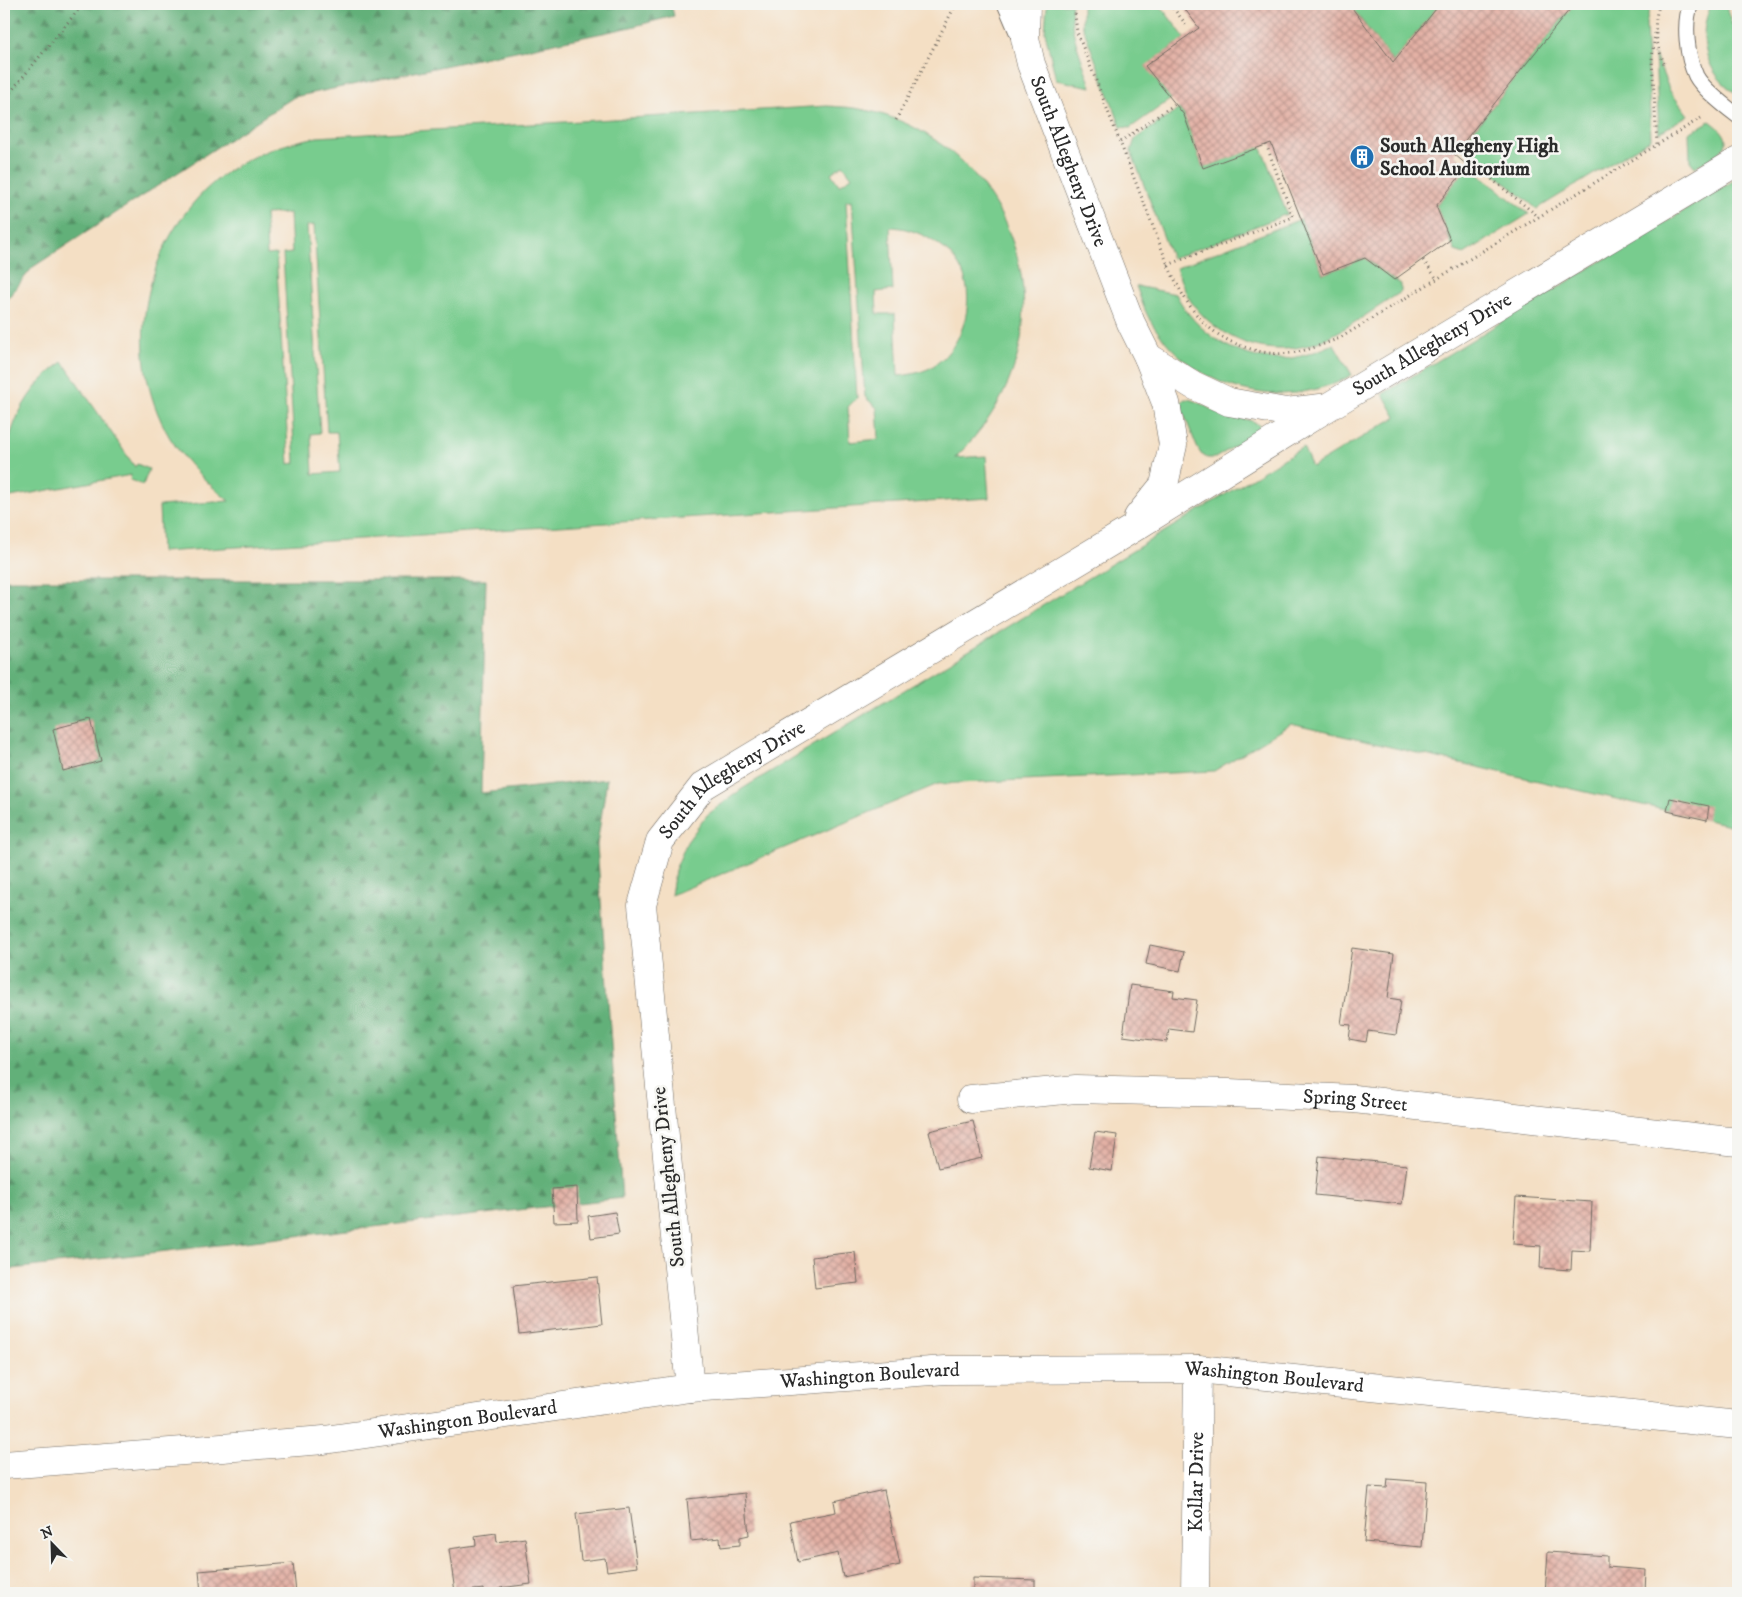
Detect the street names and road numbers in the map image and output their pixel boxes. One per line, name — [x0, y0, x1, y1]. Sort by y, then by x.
street label: South Allegheny Drive — [1024, 72, 1113, 250]
street label: South Allegheny Drive — [1348, 287, 1516, 402]
street label: South Allegheny Drive — [654, 715, 810, 844]
street label: Spring Street — [1302, 1084, 1409, 1117]
street label: South Allegheny Drive — [647, 1086, 691, 1268]
street label: Washington Boulevard — [1184, 1356, 1365, 1399]
street label: Washington Boulevard — [778, 1357, 960, 1394]
street label: Washington Boulevard — [376, 1395, 558, 1445]
street label: Kollar Drive — [1183, 1432, 1210, 1532]

